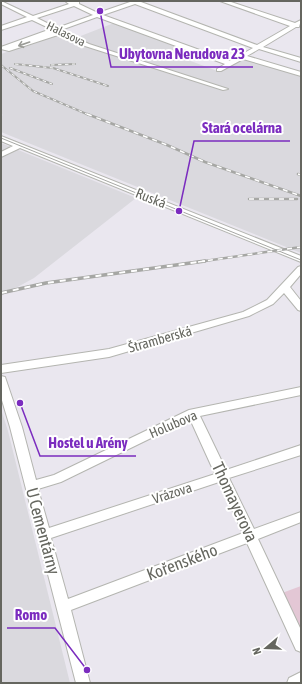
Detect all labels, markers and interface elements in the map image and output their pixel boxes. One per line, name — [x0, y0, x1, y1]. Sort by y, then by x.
street label: Halasova — [44, 19, 88, 49]
callout: Ubytovna Nerudova 23 — [111, 40, 253, 67]
one-way arrow — [19, 41, 31, 49]
text: Ubytovna Nerudova 23 — [119, 45, 245, 62]
callout: Stará ocelárna — [194, 114, 290, 141]
text: Stará ocelárna — [202, 119, 282, 136]
street label: Ruská — [133, 185, 169, 211]
street label: Štramberská — [127, 322, 193, 356]
street label: Holubova — [147, 407, 199, 441]
callout: Hostel u Arény — [40, 429, 136, 456]
text: Hostel u Arény — [48, 434, 129, 451]
street label: Thomayerova — [208, 459, 262, 545]
street label: Vrázova — [150, 479, 194, 507]
street label: U Cementárny — [22, 485, 64, 577]
street label: Kořenského — [144, 539, 220, 585]
callout: Romo — [7, 601, 55, 628]
text: Romo — [15, 606, 47, 623]
north arrow — [246, 628, 286, 668]
text: N — [250, 646, 263, 656]

